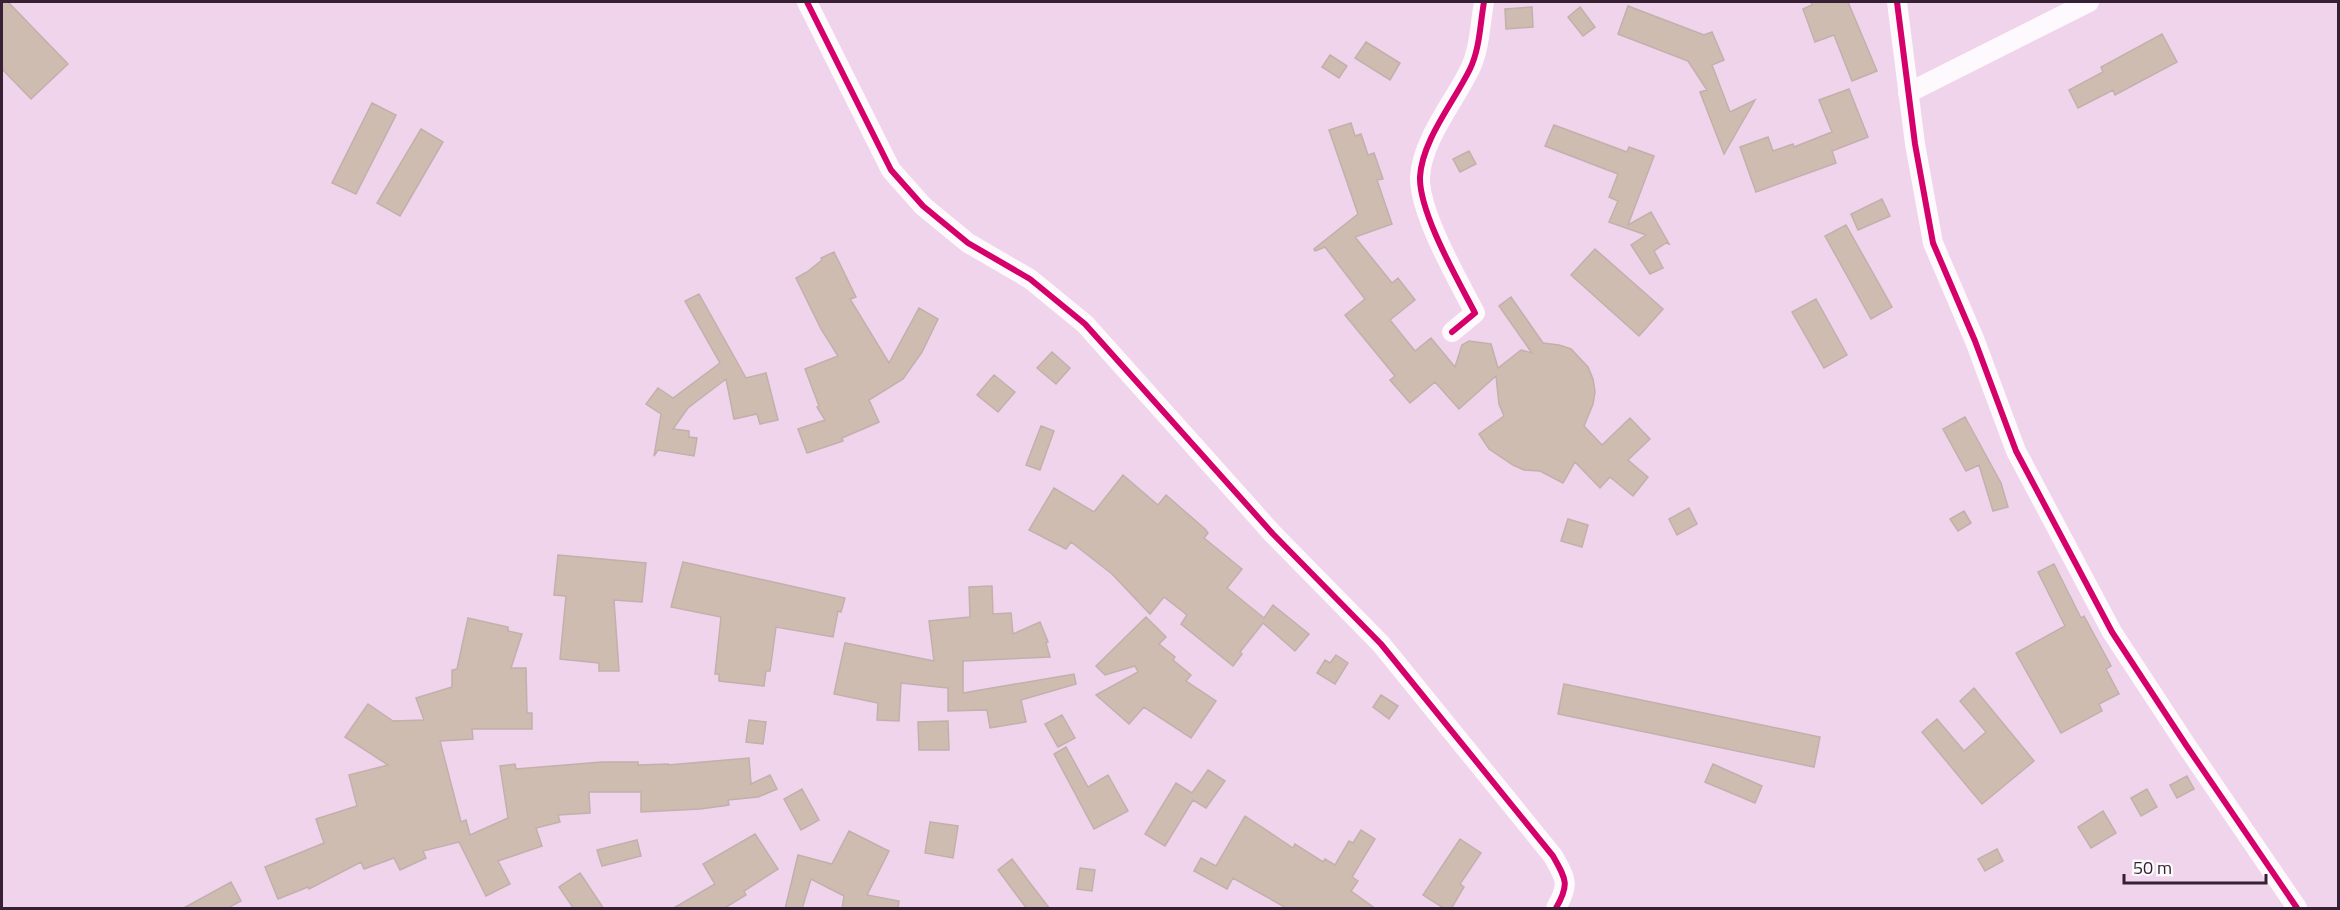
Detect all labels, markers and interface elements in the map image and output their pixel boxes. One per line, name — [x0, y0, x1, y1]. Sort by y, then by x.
scale bar — [2124, 847, 2266, 885]
text: 50 m — [2133, 854, 2172, 881]

